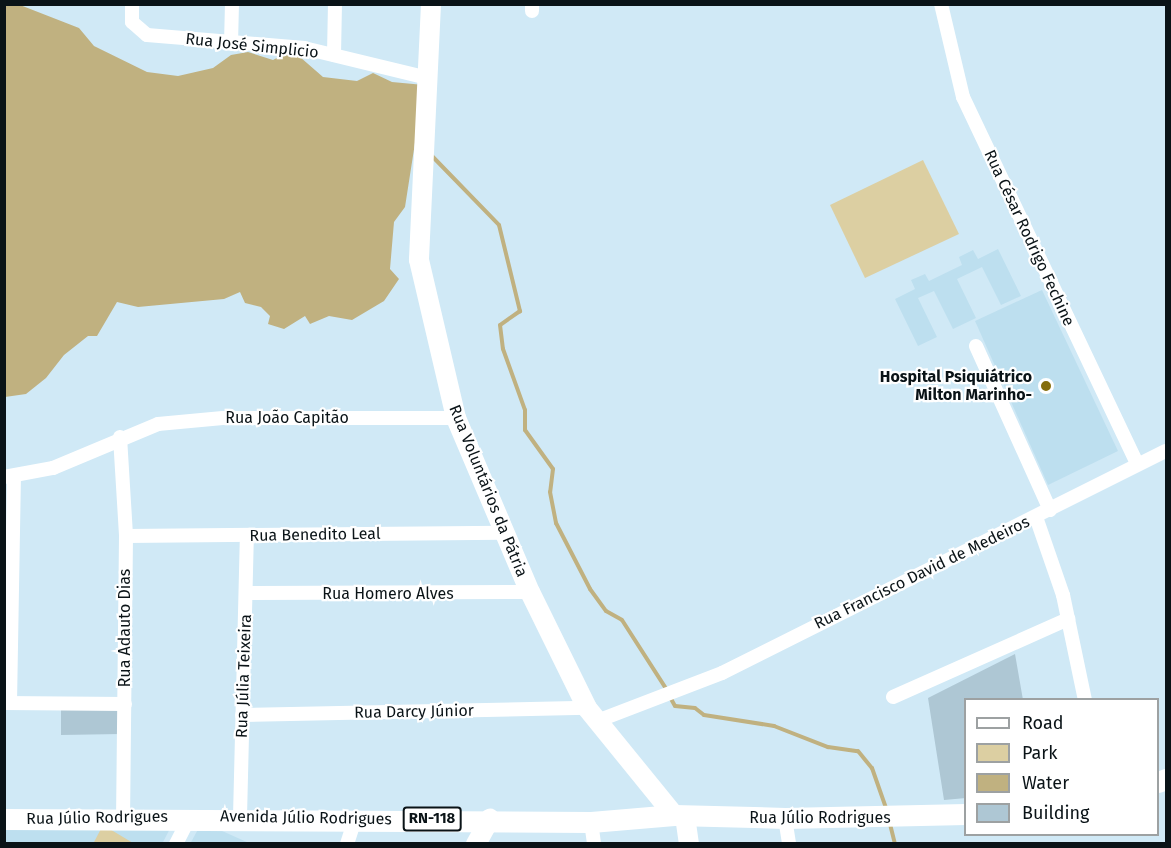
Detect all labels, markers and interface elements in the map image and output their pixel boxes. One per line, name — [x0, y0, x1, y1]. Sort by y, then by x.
street label: Rua José Simplicio — [184, 29, 320, 63]
street label: Rua César Rodrigo Fechine — [980, 147, 1078, 329]
place label: Hospital Psiquiátrico Milton Marinho- — [880, 367, 1032, 405]
marker: Hospital Psiquiátrico Milton Marinho- — [1037, 377, 1055, 395]
street label: Rua Voluntários da Pátria — [445, 402, 531, 580]
street label: Rua João Capitão — [225, 408, 349, 428]
street label: Rua Francisco David de Medeiros — [811, 512, 1033, 634]
street label: Rua Benedito Leal — [249, 524, 381, 546]
street label: Rua Adauto Dias — [115, 569, 135, 687]
street label: Rua Homero Alves — [322, 584, 454, 604]
street label: Rua Júlia Teixeira — [232, 614, 256, 738]
legend — [964, 698, 1159, 836]
street label: Rua Darcy Júnior — [354, 701, 474, 723]
text: Road — [1022, 712, 1064, 734]
text: Park — [1022, 742, 1057, 764]
text: Water — [1022, 772, 1069, 794]
text: Building — [1022, 802, 1089, 824]
street label: Rua Júlio Rodrigues — [26, 807, 168, 829]
street label: Avenida Júlio Rodrigues — [220, 807, 392, 829]
road number: RN-118 — [402, 807, 462, 831]
street label: Rua Júlio Rodrigues — [749, 808, 891, 828]

